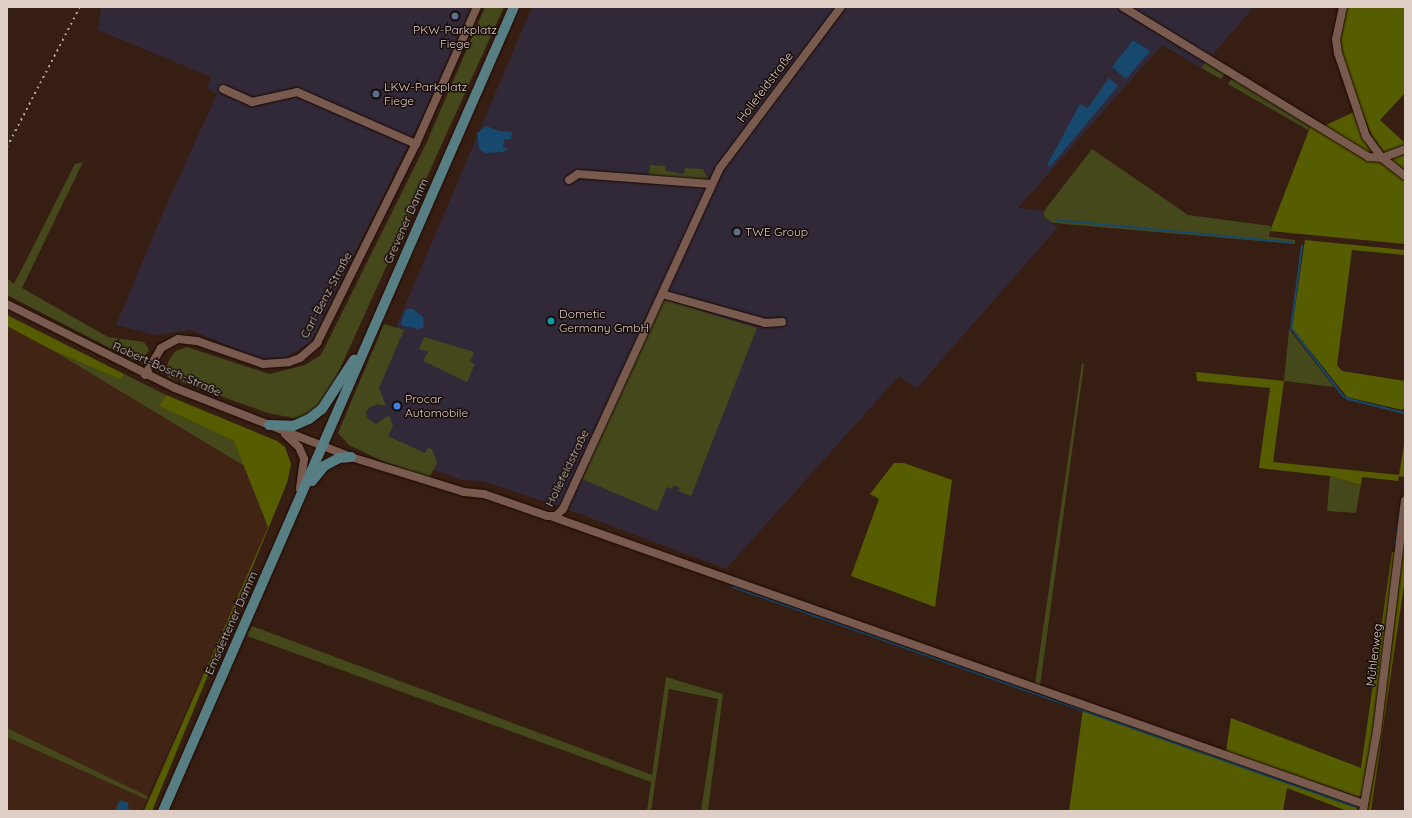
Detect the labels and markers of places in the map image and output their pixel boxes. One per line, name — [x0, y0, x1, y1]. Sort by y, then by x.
marker: PKW-Parkplatz Fiege — [450, 11, 460, 21]
place label: PKW-Parkplatz Fiege — [413, 23, 497, 51]
place label: LKW-Parkplatz Fiege — [384, 80, 467, 108]
marker: LKW-Parkplatz Fiege — [371, 89, 381, 99]
place label: TWE Group — [745, 225, 808, 239]
marker: TWE Group — [732, 227, 742, 237]
place label: Dometic Germany GmbH — [559, 307, 649, 335]
marker: Dometic Germany GmbH — [546, 316, 556, 326]
place label: Procar Automobile — [405, 392, 468, 420]
marker: Procar Automobile — [392, 401, 402, 411]

